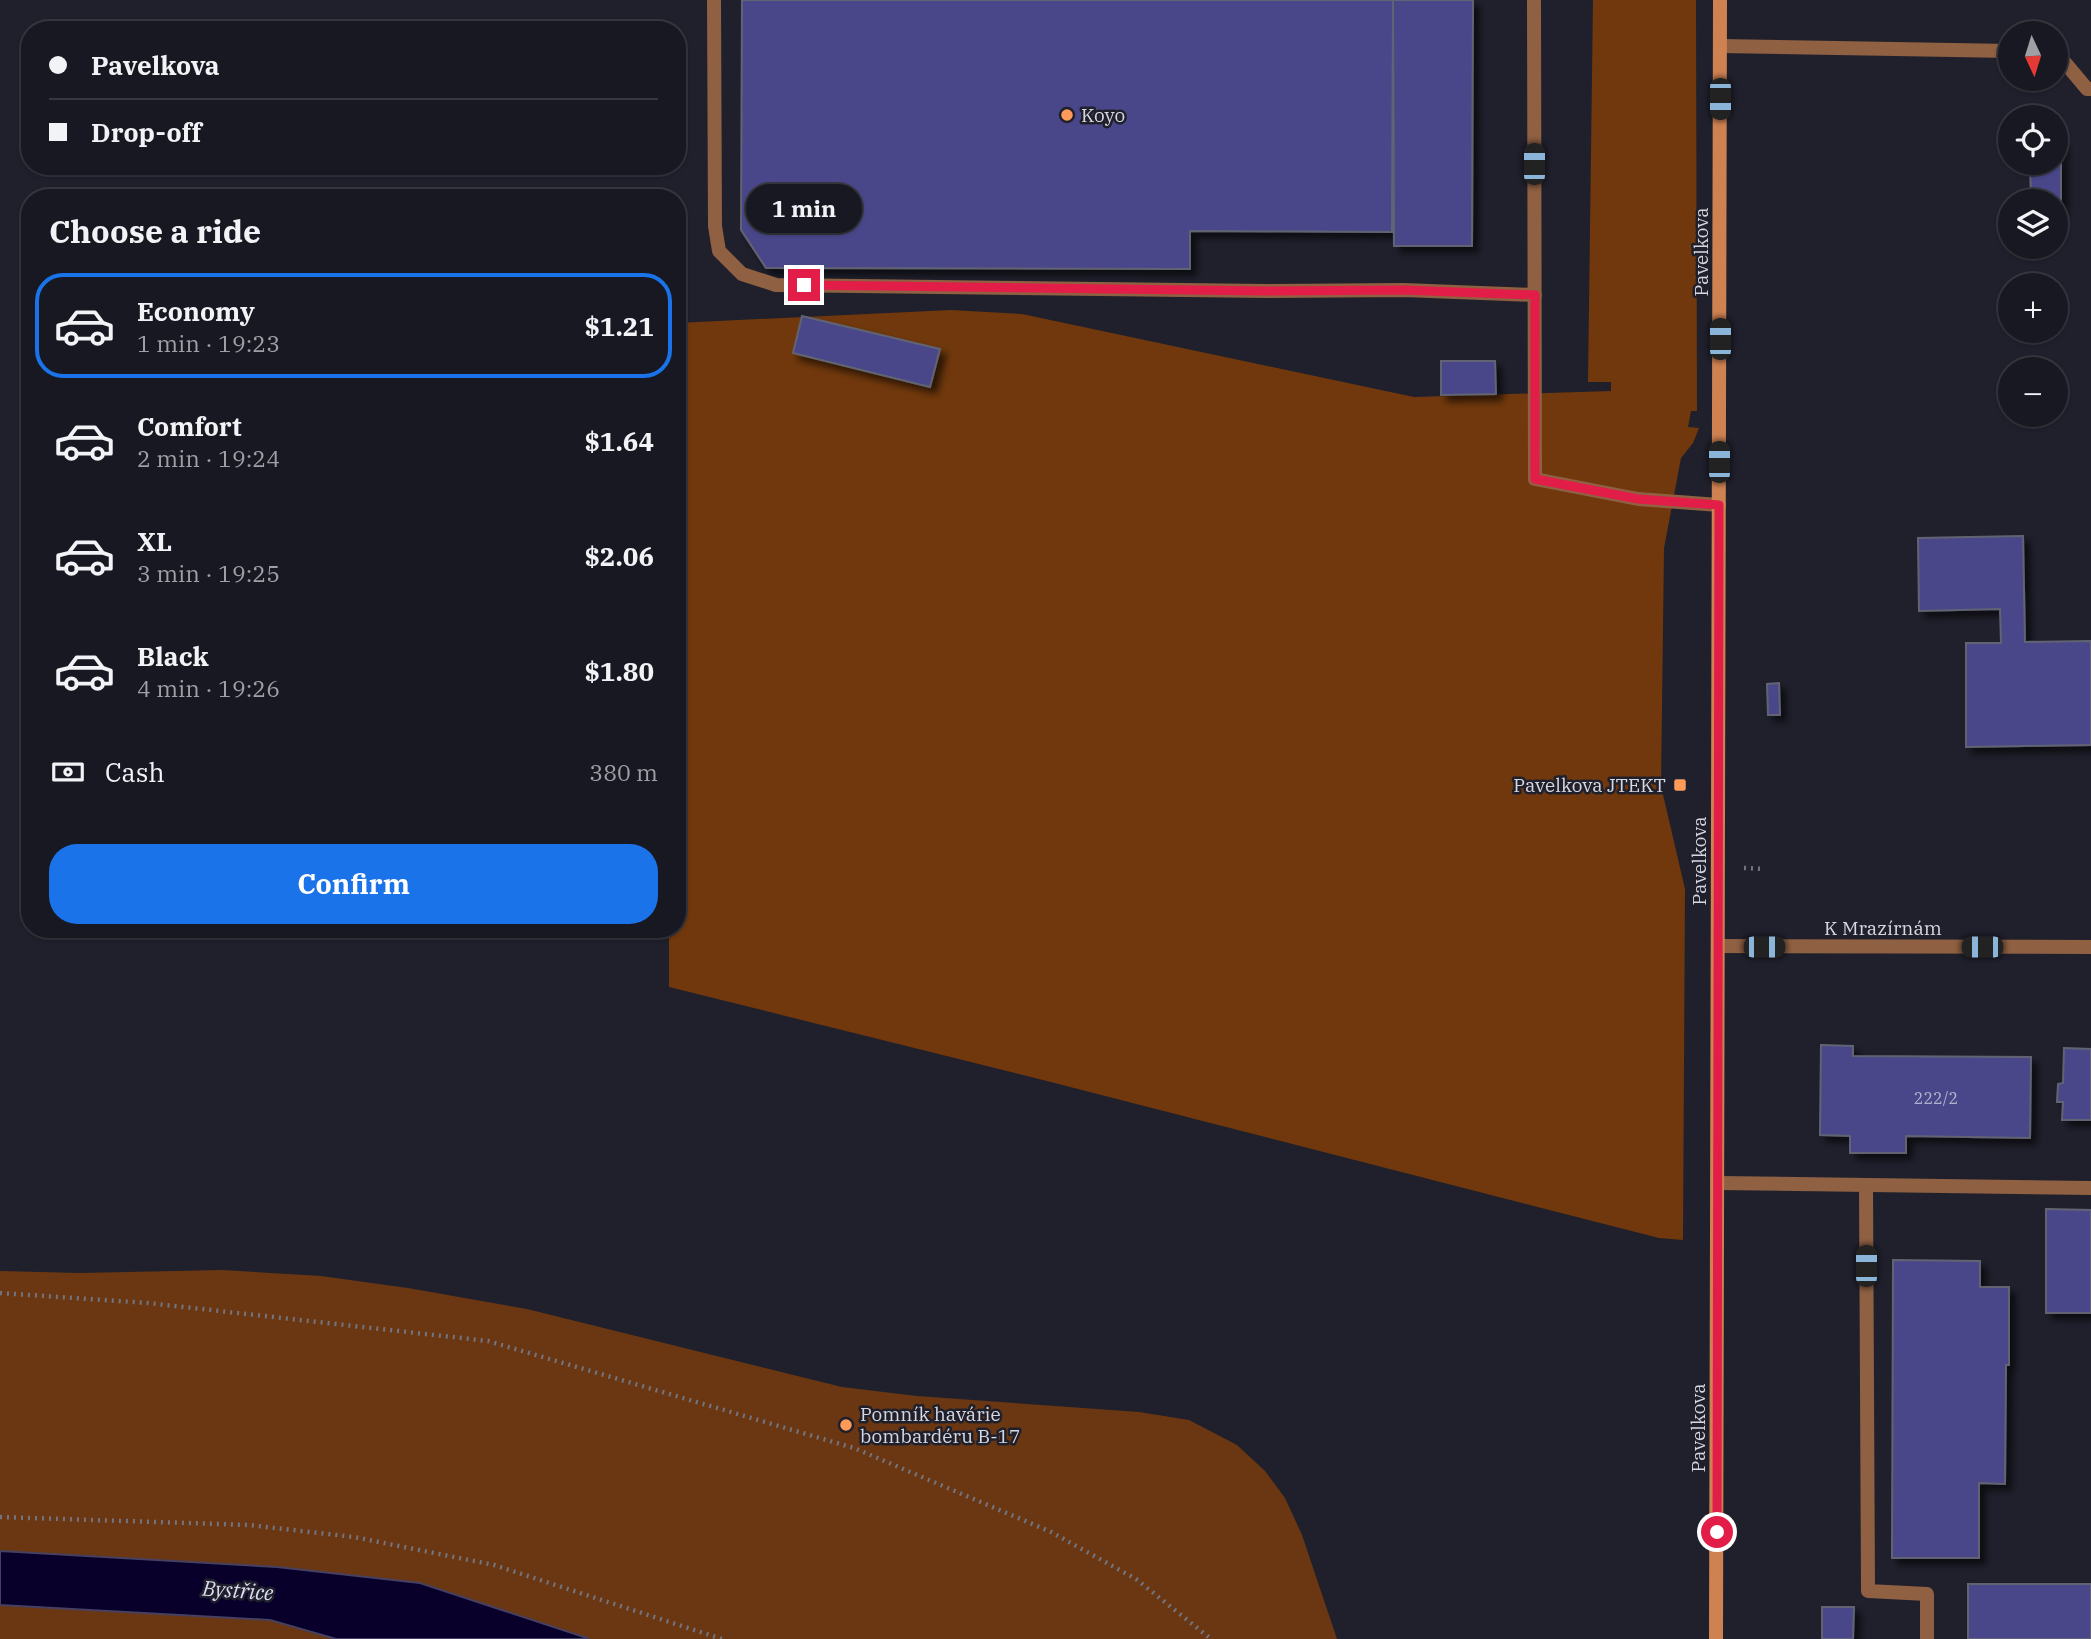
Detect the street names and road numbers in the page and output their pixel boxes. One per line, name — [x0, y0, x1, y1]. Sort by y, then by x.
street label: Pavelkova — [1689, 207, 1713, 297]
street label: Pavelkova — [1687, 816, 1711, 906]
street label: K Mrazírnám — [1824, 916, 1942, 940]
street label: Pavelkova — [1686, 1383, 1710, 1473]

